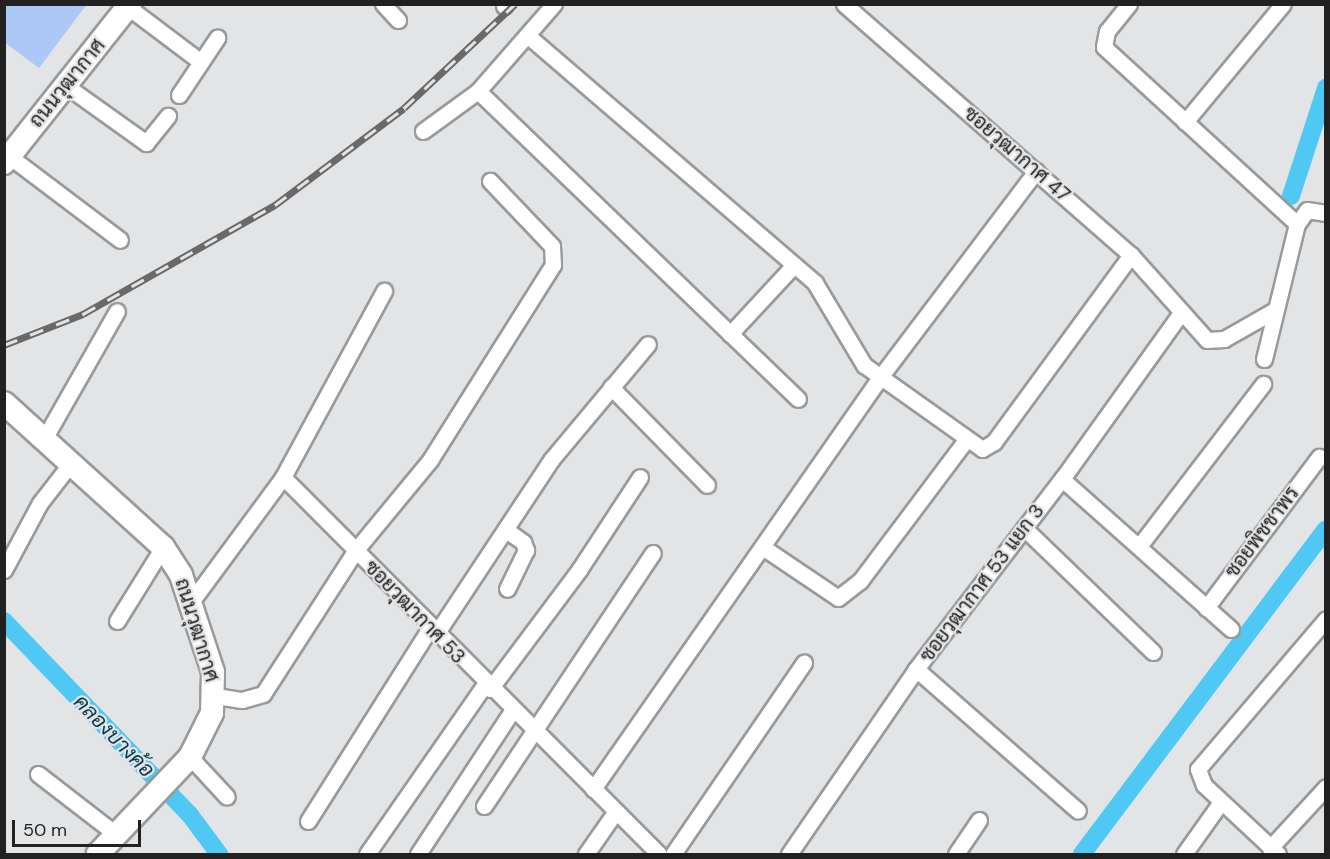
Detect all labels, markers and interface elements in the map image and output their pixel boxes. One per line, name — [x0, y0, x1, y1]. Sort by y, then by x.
street label: ถนนวุฒากาศ — [24, 34, 110, 132]
street label: ซอยวุฒากาศ 47 — [959, 101, 1075, 207]
street label: ซอยพิชชาพร — [1220, 482, 1304, 582]
street label: ซอยวุฒากาศ 53 แยก 3 — [915, 499, 1049, 667]
street label: ซอยวุฒากาศ 53 — [360, 555, 470, 669]
street label: ถนนวุฒากาศ — [170, 575, 224, 685]
water label: คลองบางค้อ — [68, 689, 160, 783]
scale bar — [15, 808, 144, 846]
text: 50 m — [23, 818, 67, 842]

